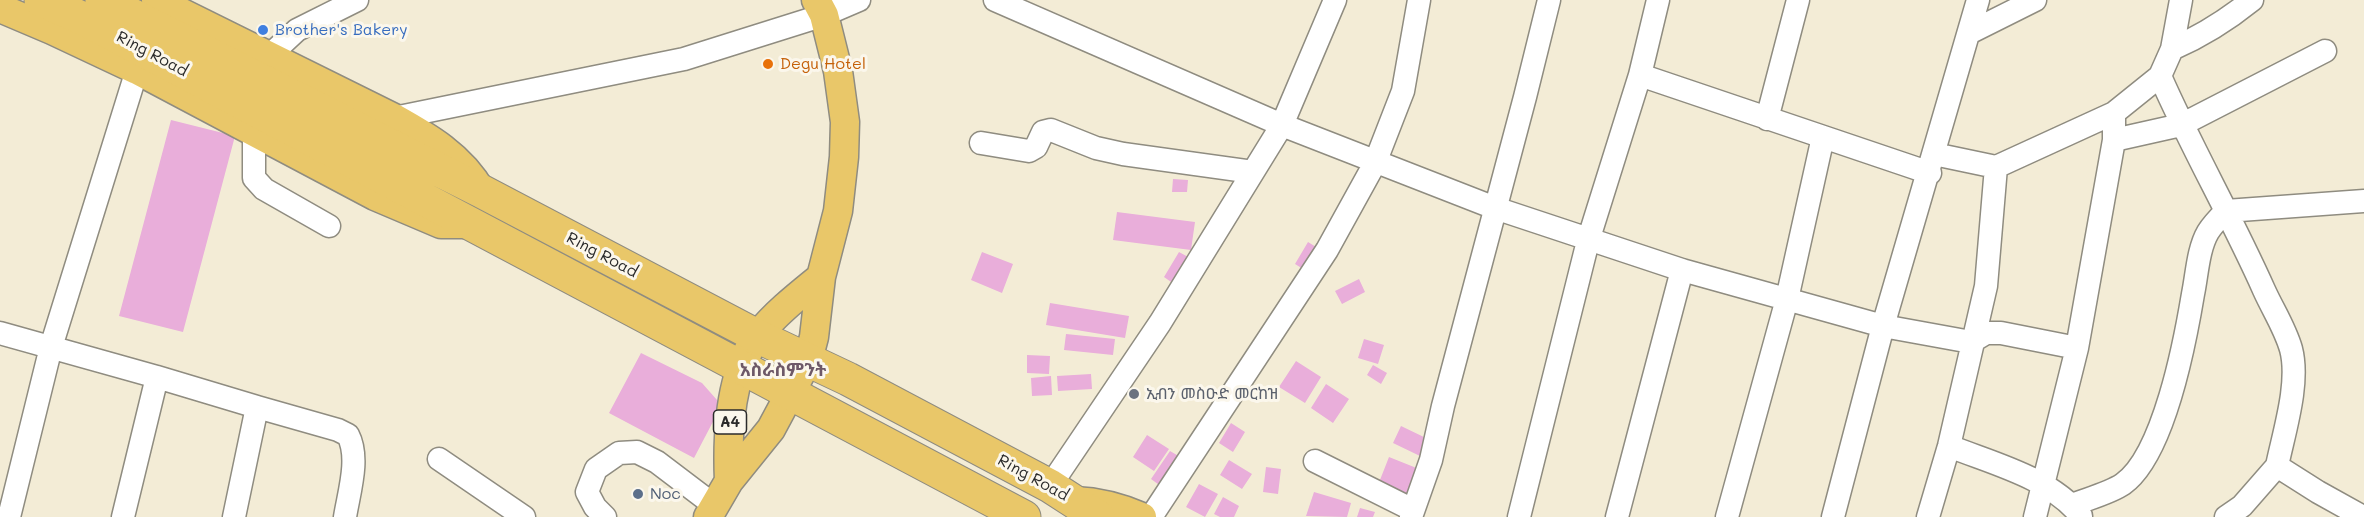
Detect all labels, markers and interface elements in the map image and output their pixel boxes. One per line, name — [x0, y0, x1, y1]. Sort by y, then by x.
place label: Brother's Bakery — [275, 20, 408, 40]
marker: Brother's Bakery — [256, 23, 270, 37]
street label: Ring Road — [113, 27, 191, 81]
place label: Degu Hotel — [780, 54, 866, 74]
marker: Degu Hotel — [761, 57, 775, 71]
street label: Ring Road — [563, 228, 641, 282]
district label: አስራስምንት — [740, 359, 826, 381]
place label: ኢብን መስዑድ መርከዝ — [1146, 384, 1278, 404]
marker: ኢብን መስዑድ መርከዝ — [1127, 387, 1141, 401]
road number: A4 — [714, 410, 746, 434]
street label: Ring Road — [994, 451, 1072, 505]
place label: Noc — [650, 484, 681, 504]
marker: Noc — [631, 487, 645, 501]

